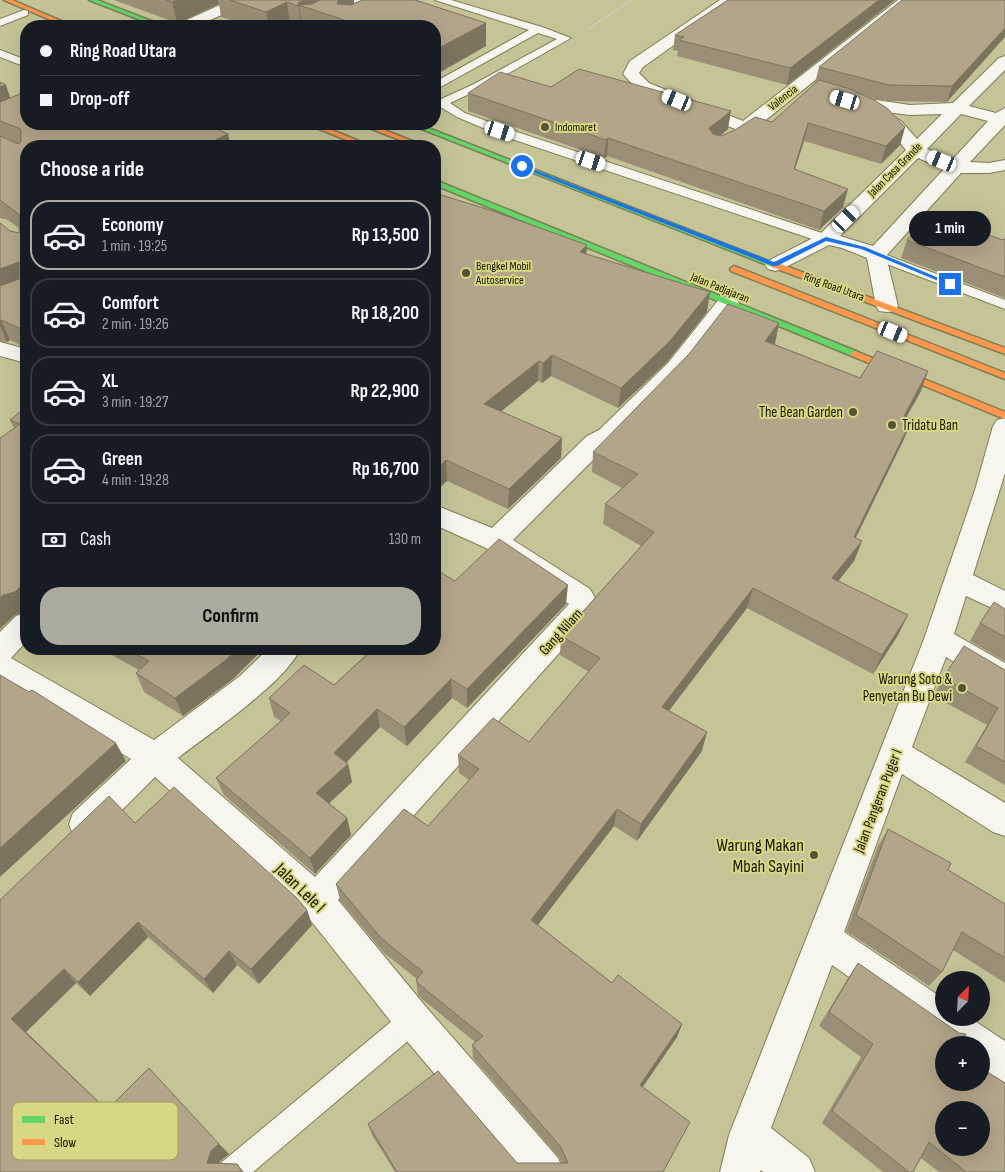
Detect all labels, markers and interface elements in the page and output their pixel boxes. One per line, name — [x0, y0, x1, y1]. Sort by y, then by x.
text: Ring Road Utara — [70, 40, 176, 63]
street label: Valencia — [765, 82, 801, 114]
car — [660, 87, 693, 113]
text: Drop-off — [70, 88, 130, 111]
car — [828, 88, 861, 112]
car — [483, 119, 516, 143]
place label: Indomaret — [555, 120, 597, 135]
marker: Indomaret — [539, 121, 551, 133]
street label: Jalan Casa Grande — [864, 140, 925, 201]
car — [925, 148, 958, 174]
car — [574, 149, 607, 173]
route start — [511, 155, 533, 177]
text: Choose a ride — [40, 156, 144, 183]
car — [830, 203, 861, 235]
callout: 1 min — [909, 212, 991, 246]
icon: car — [42, 213, 87, 258]
text: Economy — [102, 214, 164, 237]
text: 1 min — [935, 219, 965, 238]
text: Rp 13,500 — [352, 224, 419, 247]
text: 1 min · 19:25 — [102, 237, 167, 256]
place label: Bengkel Mobil Autoservice — [475, 259, 531, 288]
marker: Bengkel Mobil Autoservice — [460, 267, 472, 279]
street label: Jalan Padjajaran — [687, 269, 752, 307]
street label: Ring Road Utara — [802, 269, 867, 305]
route end — [939, 273, 961, 295]
icon: car — [42, 291, 87, 336]
text: Comfort — [102, 292, 159, 315]
text: Rp 18,200 — [351, 302, 419, 325]
text: 2 min · 19:26 — [102, 315, 169, 334]
car — [876, 319, 909, 345]
icon: car — [42, 369, 87, 414]
text: XL — [102, 370, 118, 393]
text: Rp 22,900 — [350, 380, 419, 403]
text: 3 min · 19:27 — [102, 393, 168, 412]
place label: The Bean Garden — [759, 403, 843, 422]
marker: The Bean Garden — [847, 406, 859, 418]
place label: Tridatu Ban — [902, 416, 958, 435]
marker: Tridatu Ban — [886, 419, 898, 431]
icon: car — [42, 447, 87, 492]
text: Green — [102, 448, 142, 471]
text: Rp 16,700 — [352, 458, 419, 481]
text: 4 min · 19:28 — [102, 471, 169, 490]
icon: cash — [40, 526, 68, 554]
text: Cash — [80, 528, 111, 551]
text: 130 m — [389, 530, 421, 549]
button: Confirm — [40, 587, 421, 645]
street label: Gang Nilam — [535, 605, 587, 659]
place label: Warung Soto & Penyetan Bu Dewi — [863, 670, 952, 706]
marker: Warung Soto & Penyetan Bu Dewi — [956, 682, 968, 694]
street label: Jalan Pangeran Puger I — [849, 747, 906, 856]
place label: Warung Makan Mbah Sayini — [716, 835, 804, 877]
marker: Warung Makan Mbah Sayini — [808, 849, 820, 861]
street label: Jalan Lele I — [270, 858, 330, 917]
north arrow — [935, 971, 990, 1026]
map controls — [935, 971, 990, 1156]
button: + — [935, 1036, 990, 1091]
button: − — [935, 1101, 990, 1156]
legend — [12, 1102, 178, 1160]
text: Fast — [54, 1111, 74, 1128]
text: Slow — [54, 1134, 76, 1151]

